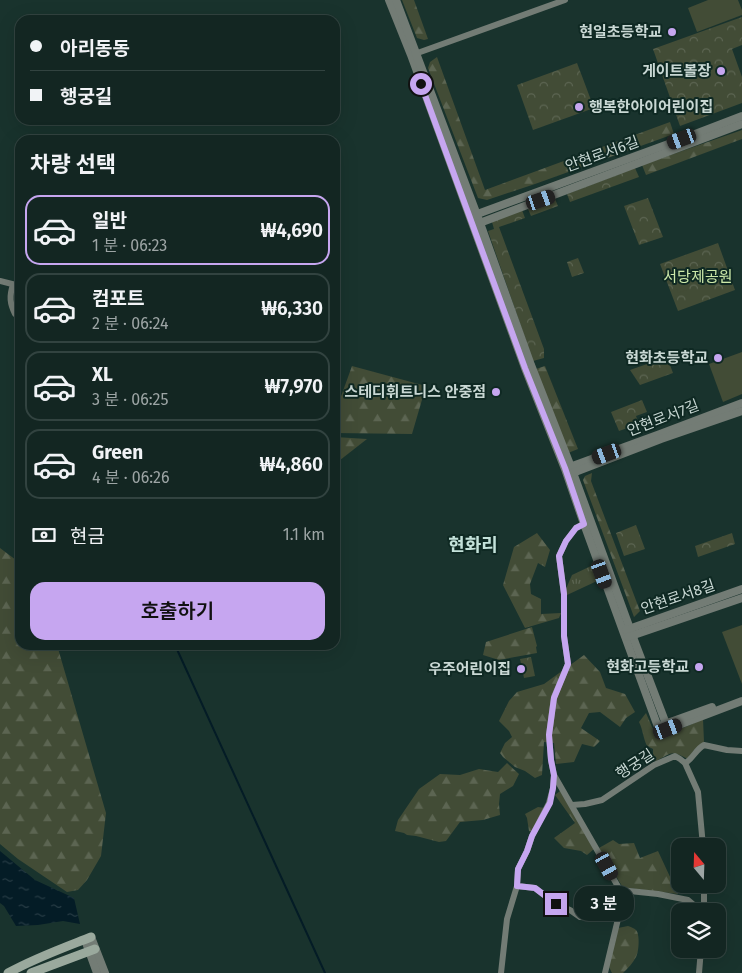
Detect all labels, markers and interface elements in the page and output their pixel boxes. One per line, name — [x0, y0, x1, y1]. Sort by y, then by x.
place label: 현일초등학교 — [579, 23, 662, 41]
marker: 현일초등학교 — [666, 26, 678, 38]
text: 아리동동 — [60, 37, 130, 60]
place label: 게이트볼장 — [642, 62, 711, 80]
marker: 게이트볼장 — [715, 65, 727, 77]
route start — [410, 73, 432, 95]
text: 행궁길 — [60, 85, 112, 108]
place label: 행복한아이어린이집 — [589, 98, 713, 116]
marker: 행복한아이어린이집 — [573, 101, 585, 113]
car — [665, 127, 698, 151]
street label: 안현로서6길 — [563, 132, 641, 176]
text: 차량 선택 — [30, 151, 116, 178]
car — [524, 188, 557, 212]
icon: car — [32, 208, 77, 253]
text: 일반 — [92, 209, 127, 232]
text: ₩4,690 — [260, 219, 323, 242]
text: 1 분 · 06:23 — [92, 236, 167, 255]
park label: 서당제공원 — [663, 268, 733, 286]
icon: car — [32, 286, 77, 331]
text: 컴포트 — [92, 287, 144, 310]
text: ₩6,330 — [261, 297, 323, 320]
text: 2 분 · 06:24 — [92, 314, 169, 333]
place label: 현화초등학교 — [625, 349, 708, 367]
marker: 현화초등학교 — [712, 352, 724, 364]
text: XL — [92, 363, 113, 386]
icon: car — [32, 364, 77, 409]
text: ₩7,970 — [264, 375, 323, 398]
place label: 스테디휘트니스 안중점 — [344, 383, 486, 401]
marker: 스테디휘트니스 안중점 — [490, 386, 502, 398]
text: 3 분 · 06:25 — [92, 390, 169, 409]
street label: 안현로서7길 — [624, 396, 702, 440]
text: Green — [92, 441, 143, 464]
icon: car — [32, 442, 77, 487]
car — [590, 442, 623, 466]
text: ₩4,860 — [259, 453, 323, 476]
text: 4 분 · 06:26 — [92, 468, 170, 487]
icon: cash — [30, 521, 58, 549]
text: 현금 — [70, 525, 105, 548]
text: 1.1 km — [283, 525, 325, 544]
district label: 현화리 — [448, 534, 498, 556]
car — [589, 557, 614, 591]
street label: 안현로서8길 — [639, 576, 717, 618]
button: 호출하기 — [30, 582, 325, 640]
place label: 현화고등학교 — [606, 658, 689, 676]
place label: 우주어린이집 — [428, 660, 511, 678]
marker: 현화고등학교 — [693, 661, 705, 673]
marker: 우주어린이집 — [515, 663, 527, 675]
car — [651, 717, 684, 741]
street label: 행궁길 — [613, 745, 657, 783]
north arrow — [671, 838, 726, 892]
map controls — [671, 838, 726, 958]
car — [593, 849, 620, 883]
callout: 3 분 — [574, 886, 634, 922]
route end — [545, 893, 567, 915]
text: 3 분 — [591, 894, 617, 913]
button: layers — [671, 903, 726, 958]

